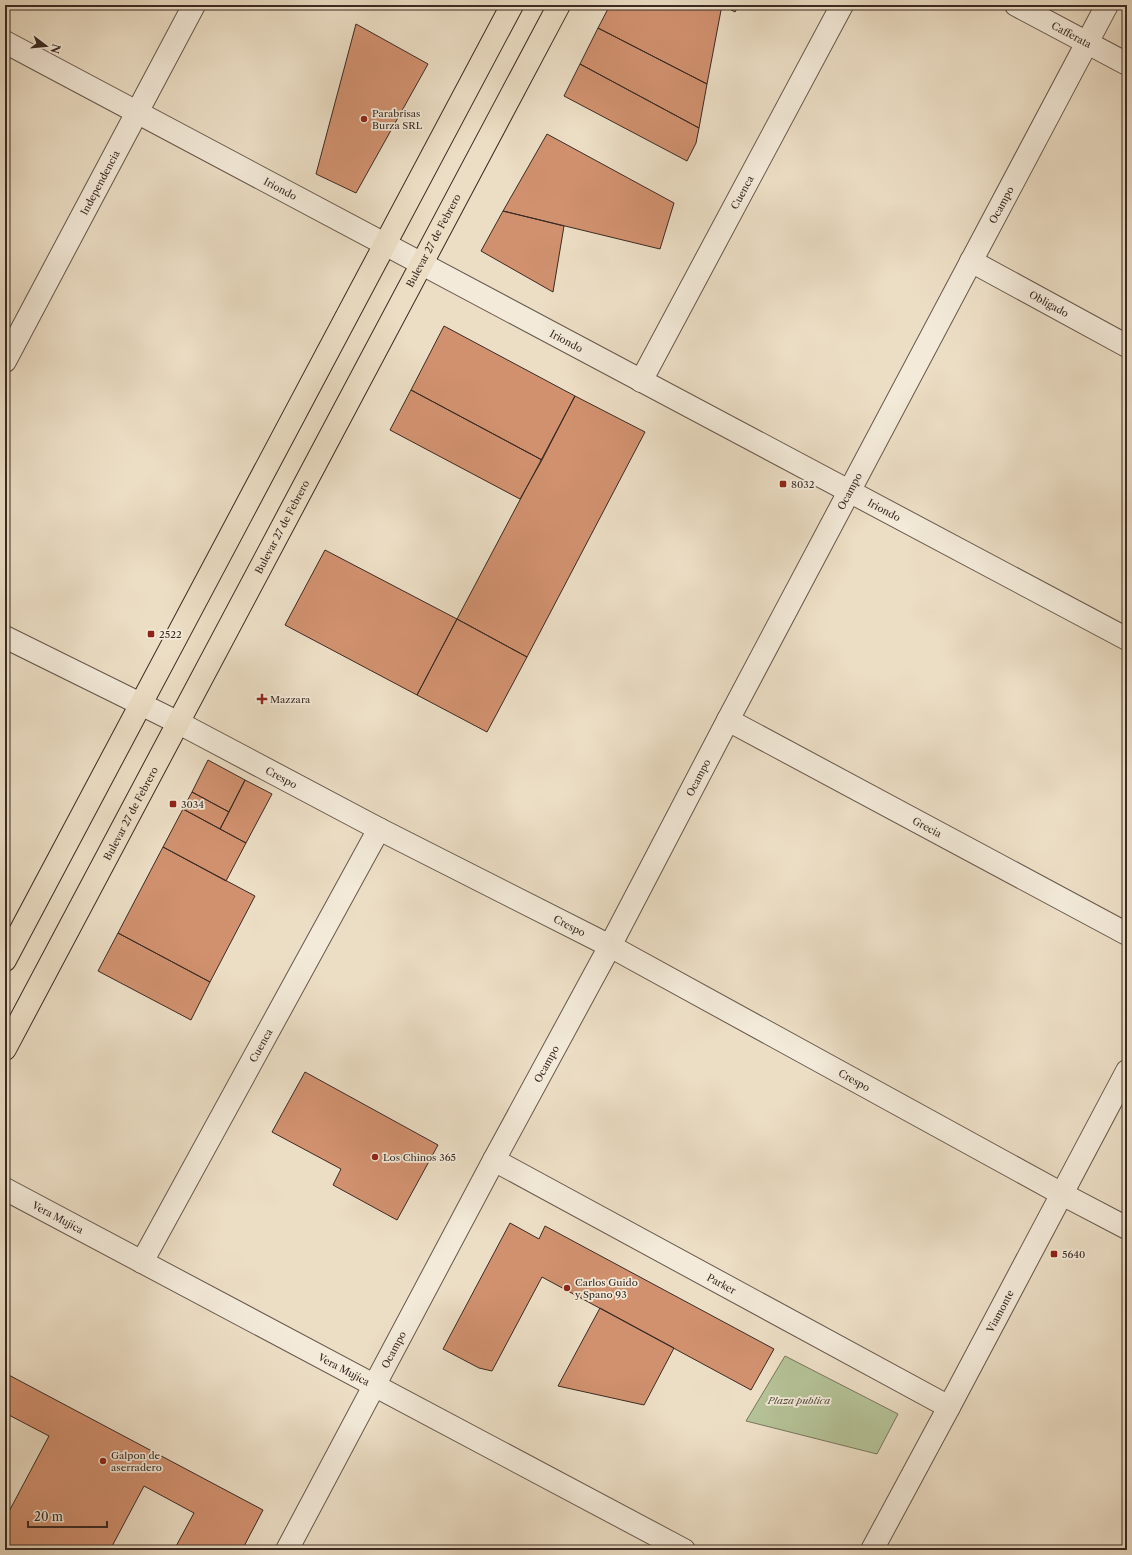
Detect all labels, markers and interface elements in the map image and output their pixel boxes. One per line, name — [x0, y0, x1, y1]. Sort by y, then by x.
street label: Cafferata — [1049, 19, 1095, 51]
north arrow — [26, 26, 66, 66]
text: N — [47, 42, 64, 56]
place label: Parabrisas Burza SRL — [372, 107, 423, 132]
marker: Parabrisas Burza SRL — [359, 114, 369, 124]
street label: Independencia — [77, 147, 123, 217]
street label: Cuenca — [728, 173, 757, 211]
street label: Iriondo — [262, 174, 299, 203]
street label: Ocampo — [986, 184, 1016, 226]
street label: Bulevar 27 de Febrero — [403, 191, 463, 289]
street label: Obligado — [1027, 288, 1071, 320]
street label: Iriondo — [548, 327, 585, 355]
street label: Ocampo — [834, 470, 865, 512]
street label: Bulevar 27 de Febrero — [252, 478, 312, 576]
place label: 8032 — [791, 478, 815, 491]
marker: 8032 — [778, 479, 788, 489]
street label: Iriondo — [865, 496, 903, 524]
place label: 2522 — [159, 628, 182, 641]
marker: 2522 — [146, 629, 156, 639]
place label: Mazzara — [270, 693, 311, 706]
marker: Mazzara — [257, 694, 267, 704]
street label: Ocampo — [683, 757, 713, 798]
street label: Bulevar 27 de Febrero — [100, 764, 161, 862]
street label: Crespo — [263, 764, 300, 791]
place label: 3034 — [181, 798, 204, 811]
marker: 3034 — [168, 799, 178, 809]
street label: Grecia — [910, 814, 945, 840]
street label: Crespo — [551, 912, 588, 939]
street label: Cuenca — [246, 1026, 275, 1064]
street label: Ocampo — [531, 1043, 562, 1085]
street label: Crespo — [836, 1066, 872, 1094]
place label: Los Chinos 365 — [383, 1151, 456, 1164]
marker: Los Chinos 365 — [370, 1152, 380, 1162]
street label: Vera Mujíca — [29, 1198, 87, 1237]
place label: 5640 — [1062, 1248, 1085, 1261]
marker: 5640 — [1049, 1249, 1059, 1259]
street label: Parker — [705, 1270, 739, 1297]
place label: Carlos Guido y Spano 93 — [574, 1276, 638, 1301]
marker: Carlos Guido y Spano 93 — [562, 1283, 572, 1293]
street label: Viamonte — [983, 1287, 1017, 1335]
street label: Ocampo — [378, 1329, 409, 1370]
street label: Vera Mujíca — [315, 1350, 373, 1389]
park label: Plaza publica — [767, 1394, 830, 1407]
place label: Galpon de aserradero — [111, 1449, 162, 1474]
marker: Galpon de aserradero — [98, 1456, 108, 1466]
scale bar — [28, 1503, 107, 1529]
text: 20 m — [34, 1509, 63, 1524]

